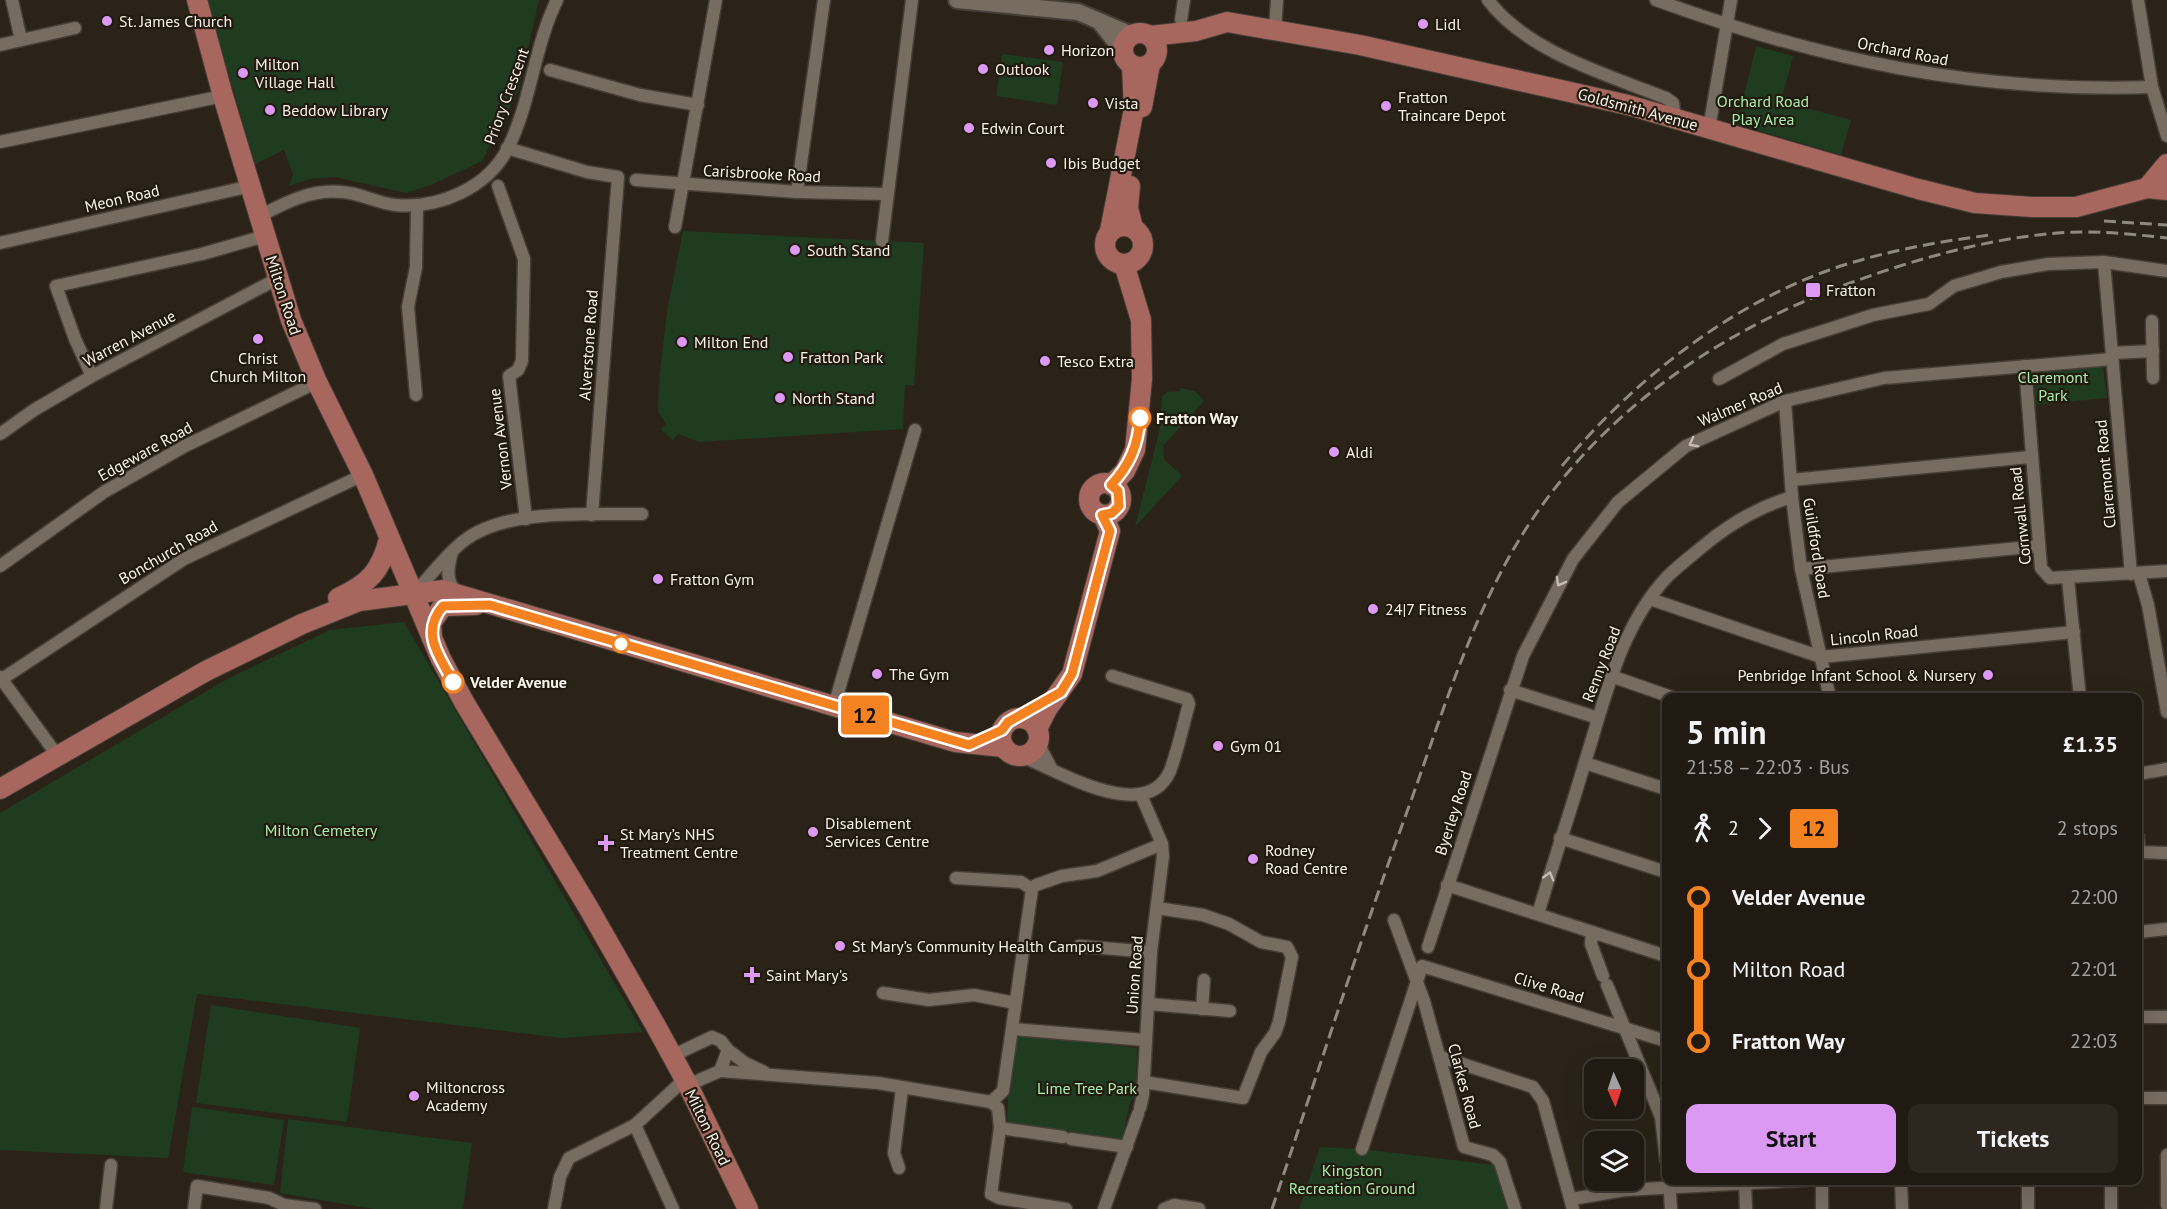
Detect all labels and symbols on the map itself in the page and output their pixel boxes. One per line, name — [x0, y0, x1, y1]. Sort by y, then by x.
place label: St. James Church — [119, 11, 232, 31]
marker: St. James Church — [100, 14, 114, 28]
place label: Lidl — [1435, 14, 1461, 34]
marker: Lidl — [1416, 17, 1430, 31]
street label: Orchard Road — [1856, 32, 1950, 70]
place label: Horizon — [1061, 40, 1114, 60]
marker: Horizon — [1042, 43, 1056, 57]
street label: Priory Crescent — [479, 44, 533, 147]
place label: Milton Village Hall — [254, 54, 335, 92]
place label: Outlook — [995, 59, 1050, 79]
marker: Outlook — [976, 62, 990, 76]
marker: Milton Village Hall — [236, 66, 250, 80]
street label: Goldsmith Avenue — [1576, 83, 1700, 135]
place label: Fratton Traincare Depot — [1398, 87, 1506, 125]
park label: Orchard Road Play Area — [1717, 91, 1809, 129]
place label: Vista — [1104, 93, 1138, 113]
marker: Vista — [1086, 96, 1100, 110]
marker: Fratton Traincare Depot — [1379, 99, 1393, 113]
place label: Beddow Library — [282, 100, 389, 120]
marker: Beddow Library — [263, 103, 277, 117]
place label: Edwin Court — [981, 118, 1065, 138]
marker: Edwin Court — [962, 121, 976, 135]
place label: Ibis Budget — [1063, 153, 1141, 173]
marker: Ibis Budget — [1044, 156, 1058, 170]
street label: Carisbrooke Road — [702, 160, 822, 186]
street label: Meon Road — [83, 180, 161, 216]
place label: South Stand — [807, 240, 890, 260]
marker: South Stand — [788, 243, 802, 257]
street label: Milton Road — [262, 253, 306, 337]
place label: Fratton — [1826, 280, 1876, 300]
marker: Fratton — [1804, 281, 1822, 299]
street label: Alverstone Road — [574, 289, 602, 401]
street label: Warren Avenue — [79, 305, 179, 371]
marker: Christ Church Milton — [251, 332, 265, 346]
place label: Milton End — [694, 332, 768, 352]
marker: Milton End — [675, 335, 689, 349]
place label: Fratton Park — [800, 347, 884, 367]
place label: Christ Church Milton — [210, 348, 306, 386]
marker: Fratton Park — [781, 350, 795, 364]
place label: Tesco Extra — [1057, 351, 1134, 371]
marker: Tesco Extra — [1038, 354, 1052, 368]
park label: Claremont Park — [2017, 367, 2089, 405]
street label: Walmer Road — [1695, 377, 1785, 431]
street label: Vernon Avenue — [484, 387, 516, 492]
place label: North Stand — [792, 388, 875, 408]
marker: North Stand — [773, 391, 787, 405]
marker: Fratton Way — [1129, 407, 1151, 429]
place label: Fratton Way — [1156, 408, 1239, 428]
street label: Edgeware Road — [94, 417, 196, 485]
street label: Claremont Road — [2090, 419, 2120, 529]
one-way arrow — [1689, 436, 1699, 447]
place label: Aldi — [1346, 442, 1373, 462]
marker: Aldi — [1327, 445, 1341, 459]
street label: Cornwall Road — [2005, 466, 2035, 566]
street label: Guildford Road — [1799, 496, 1835, 600]
street label: Bonchurch Road — [115, 516, 221, 588]
place label: Fratton Gym — [670, 569, 754, 589]
marker: Fratton Gym — [651, 572, 665, 586]
one-way arrow — [1556, 576, 1567, 586]
place label: 24|7 Fitness — [1385, 599, 1467, 619]
marker: 24|7 Fitness — [1366, 602, 1380, 616]
street label: Lincoln Road — [1829, 620, 1919, 650]
street label: Renny Road — [1577, 623, 1625, 705]
unlabelled marker — [612, 635, 630, 653]
place label: The Gym — [889, 664, 949, 684]
place label: Penbridge Infant School & Nursery — [1737, 665, 1977, 685]
marker: The Gym — [870, 667, 884, 681]
marker: Penbridge Infant School & Nursery — [1981, 668, 1995, 682]
marker: Velder Avenue — [442, 671, 464, 693]
place label: Velder Avenue — [469, 672, 567, 692]
line badge: 12 — [838, 696, 892, 734]
place label: Gym 01 — [1230, 736, 1282, 756]
marker: Gym 01 — [1211, 739, 1225, 753]
street label: Byerley Road — [1430, 768, 1476, 858]
place label: Disablement Services Centre — [825, 813, 930, 851]
park label: Milton Cemetery — [265, 820, 378, 840]
place label: St Mary’s NHS Treatment Centre — [620, 824, 738, 862]
marker: Disablement Services Centre — [806, 825, 820, 839]
marker: St Mary’s NHS Treatment Centre — [597, 834, 615, 852]
place label: Rodney Road Centre — [1265, 840, 1348, 878]
marker: Rodney Road Centre — [1246, 852, 1260, 866]
one-way arrow — [1542, 871, 1554, 882]
street label: Union Road — [1121, 935, 1147, 1015]
place label: St Mary’s Community Health Campus — [852, 936, 1102, 956]
marker: St Mary’s Community Health Campus — [833, 939, 847, 953]
place label: Saint Mary's — [766, 965, 848, 985]
marker: Saint Mary's — [743, 966, 761, 984]
street label: Clive Road — [1512, 967, 1586, 1007]
street label: Clarkes Road — [1444, 1041, 1486, 1131]
north arrow — [1584, 1059, 1644, 1119]
place label: Miltoncross Academy — [426, 1077, 505, 1115]
park label: Lime Tree Park — [1037, 1078, 1137, 1098]
street label: Milton Road — [681, 1086, 735, 1168]
marker: Miltoncross Academy — [407, 1089, 421, 1103]
park label: Kingston Recreation Ground — [1289, 1160, 1415, 1198]

